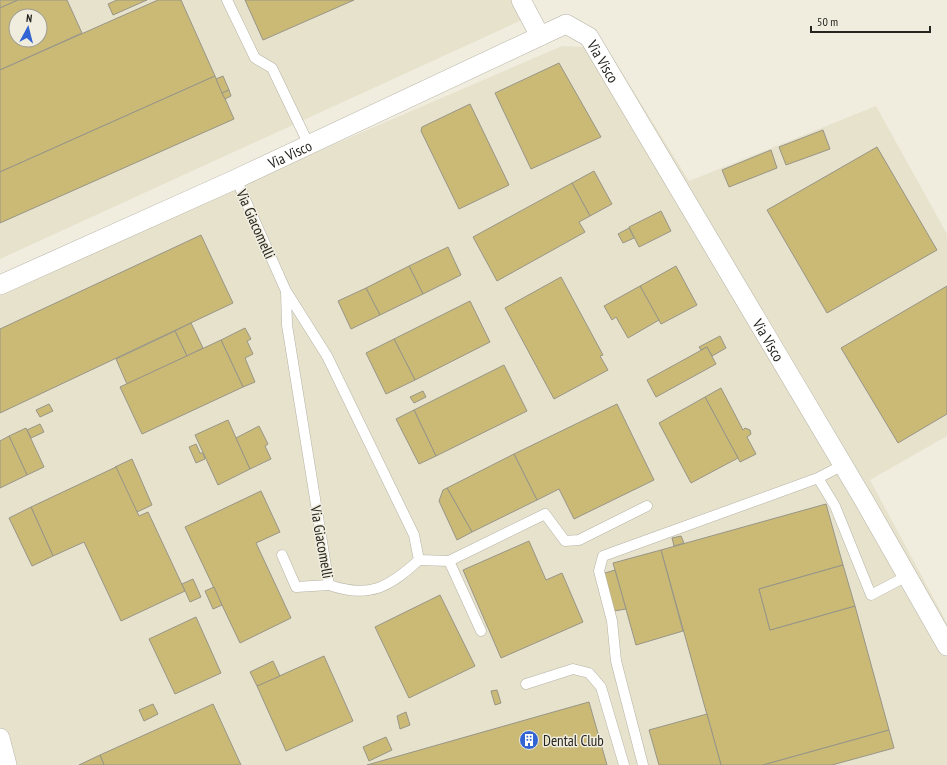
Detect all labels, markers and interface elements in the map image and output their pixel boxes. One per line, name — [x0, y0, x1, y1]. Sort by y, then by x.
north arrow — [8, 8, 48, 48]
scale bar — [811, 8, 930, 34]
text: N — [25, 11, 33, 25]
text: 50 m — [817, 14, 838, 29]
street label: Via Visco — [583, 36, 623, 86]
street label: Via Visco — [264, 135, 314, 173]
street label: Via Giacomelli — [232, 186, 280, 262]
street label: Via Visco — [748, 314, 789, 365]
street label: Via Giacomelli — [306, 503, 338, 580]
building icon: Dental Club — [518, 729, 540, 751]
place label: Dental Club — [543, 731, 604, 750]

